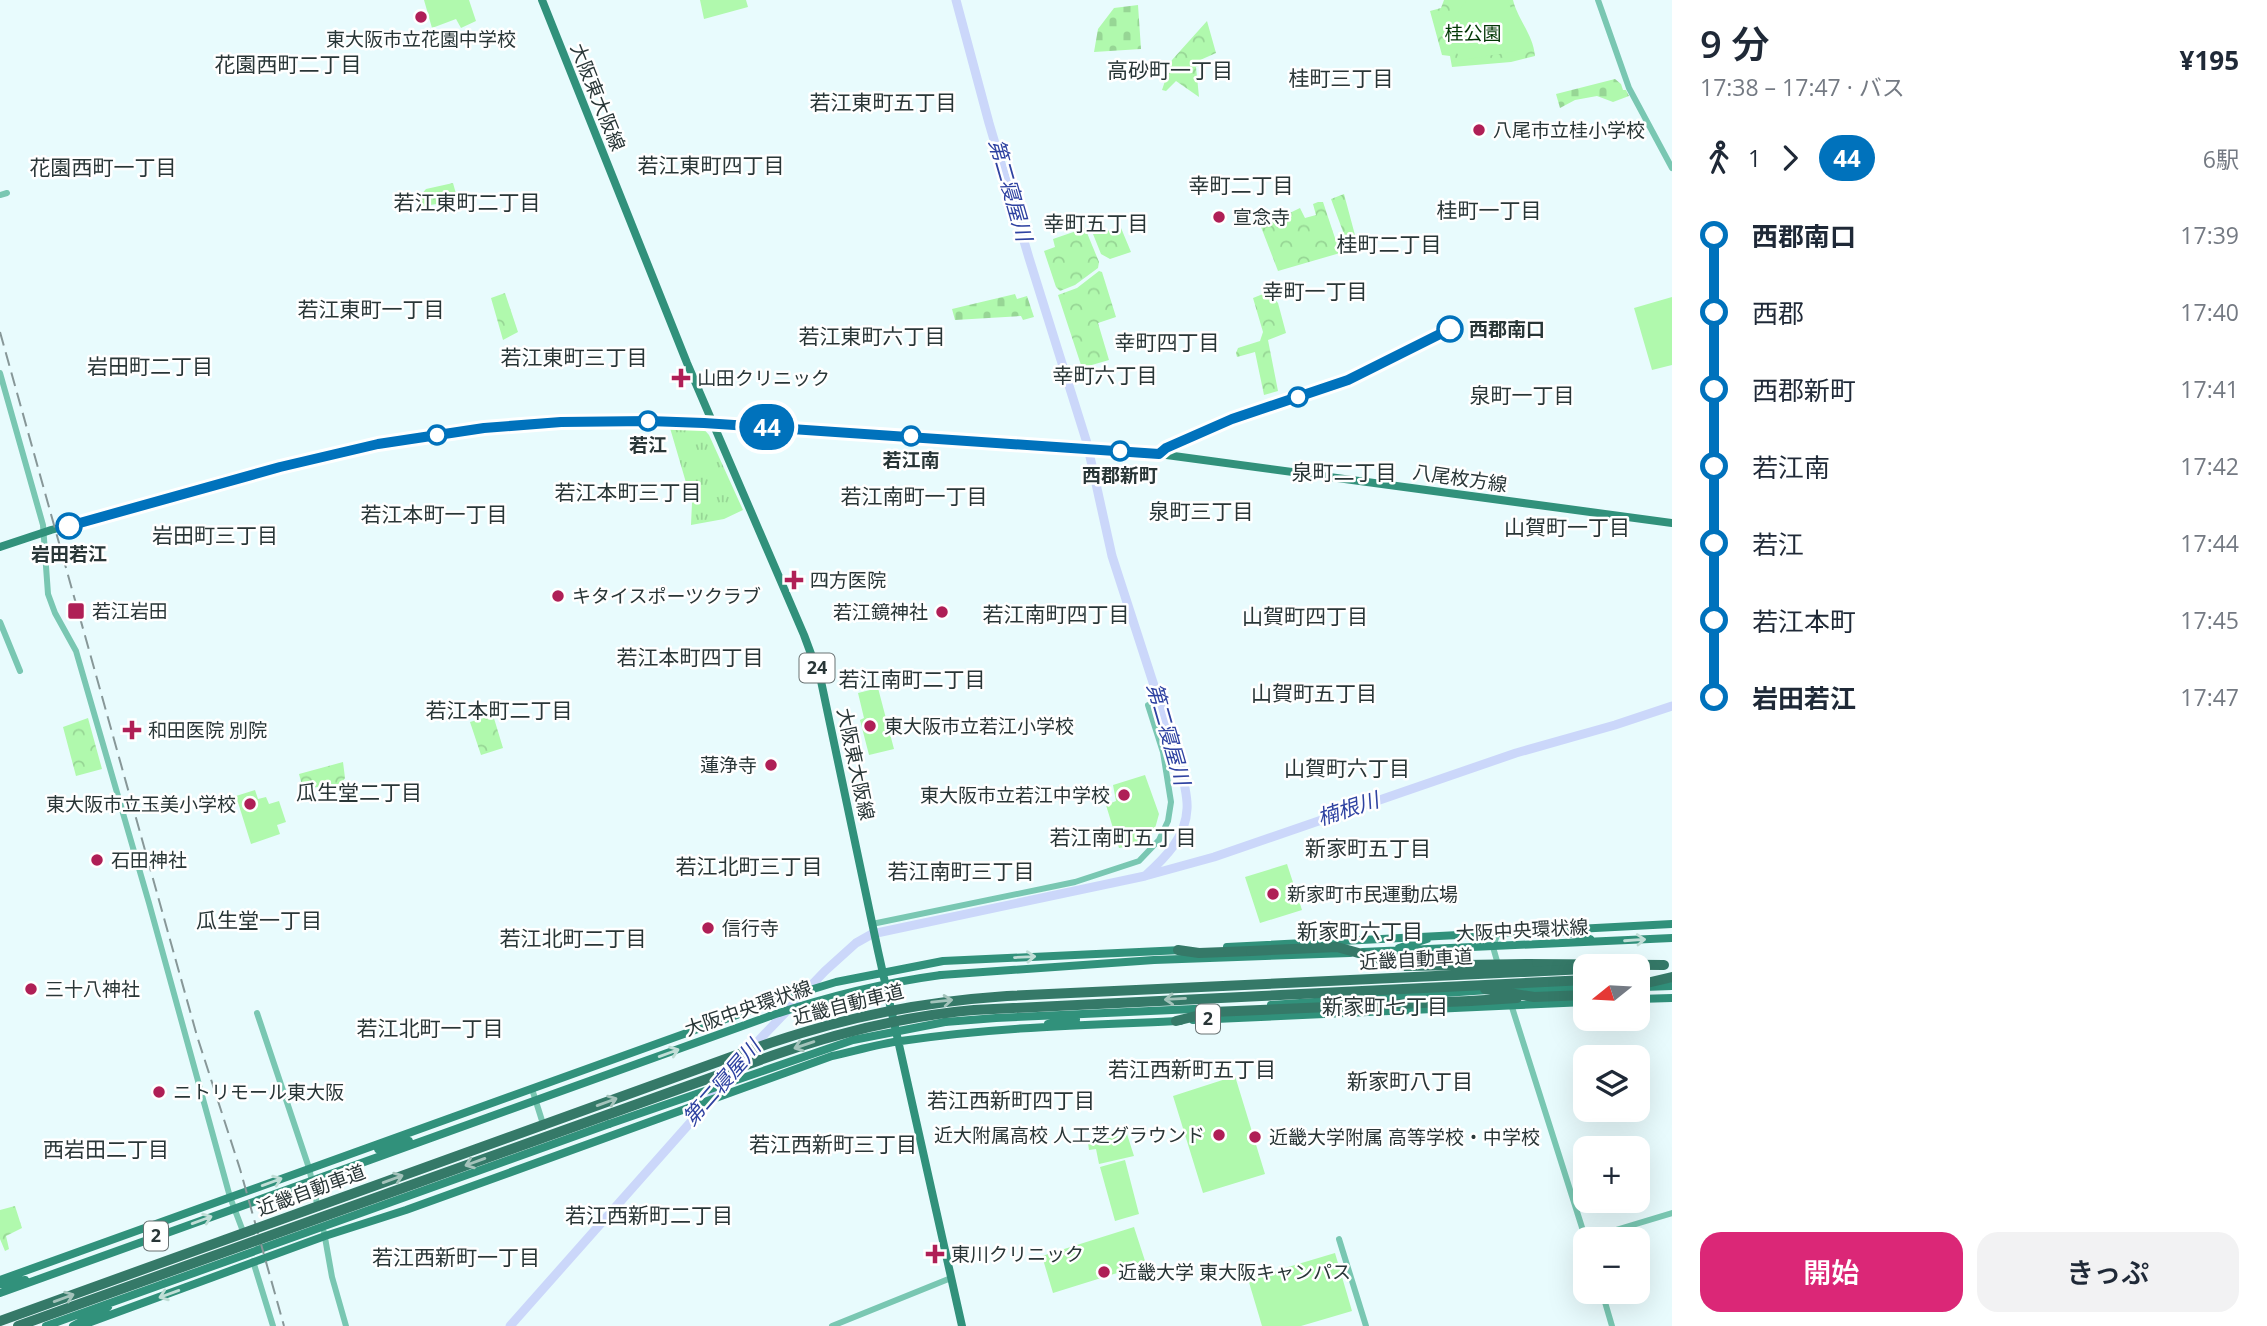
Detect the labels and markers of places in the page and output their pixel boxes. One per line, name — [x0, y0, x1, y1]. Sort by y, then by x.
marker: 東大阪市立花園中学校 — [413, 9, 429, 25]
place label: 東大阪市立花園中学校 — [326, 26, 516, 52]
place label: 八尾市立桂小学校 — [1493, 117, 1645, 143]
marker: 八尾市立桂小学校 — [1471, 122, 1487, 138]
place label: 宣念寺 — [1233, 204, 1290, 230]
marker: 宣念寺 — [1211, 209, 1227, 225]
marker: 西郡南口 — [1437, 316, 1463, 342]
place label: 西郡南口 — [1469, 316, 1545, 342]
place label: 山田クリニック — [697, 365, 830, 391]
marker: 山田クリニック — [671, 368, 691, 388]
unlabelled marker — [1288, 387, 1308, 407]
marker: 若江 — [638, 411, 658, 431]
unlabelled marker — [427, 425, 447, 445]
marker: 若江南 — [901, 426, 921, 446]
place label: 若江 — [629, 432, 667, 458]
marker: 西郡新町 — [1110, 441, 1130, 461]
place label: 若江南 — [882, 447, 940, 473]
place label: 西郡新町 — [1082, 462, 1158, 488]
marker: 岩田若江 — [56, 513, 82, 539]
place label: 岩田若江 — [31, 541, 107, 567]
place label: 四方医院 — [810, 567, 886, 593]
marker: 四方医院 — [784, 570, 804, 590]
place label: キタイスポーツクラブ — [572, 583, 761, 609]
marker: キタイスポーツクラブ — [550, 588, 566, 604]
place label: 若江岩田 — [92, 598, 168, 624]
place label: 若江鏡神社 — [833, 599, 928, 625]
marker: 若江岩田 — [66, 601, 86, 621]
marker: 若江鏡神社 — [934, 604, 950, 620]
place label: 東大阪市立若江小学校 — [884, 713, 1074, 739]
place label: 和田医院 別院 — [148, 717, 267, 743]
marker: 東大阪市立若江小学校 — [862, 718, 878, 734]
marker: 和田医院 別院 — [122, 720, 142, 740]
place label: 蓮浄寺 — [700, 752, 757, 778]
marker: 蓮浄寺 — [763, 757, 779, 773]
place label: 東大阪市立若江中学校 — [920, 782, 1110, 808]
marker: 東大阪市立若江中学校 — [1116, 787, 1132, 803]
place label: 東大阪市立玉美小学校 — [46, 791, 236, 817]
marker: 東大阪市立玉美小学校 — [242, 796, 258, 812]
place label: 石田神社 — [111, 847, 187, 873]
marker: 石田神社 — [89, 852, 105, 868]
place label: 新家町市民運動広場 — [1287, 881, 1458, 907]
marker: 新家町市民運動広場 — [1265, 886, 1281, 902]
place label: 信行寺 — [722, 915, 779, 941]
marker: 信行寺 — [700, 920, 716, 936]
place label: 三十八神社 — [45, 976, 140, 1002]
marker: 三十八神社 — [23, 981, 39, 997]
place label: ニトリモール東大阪 — [173, 1079, 344, 1105]
marker: ニトリモール東大阪 — [151, 1084, 167, 1100]
place label: 近大附属高校 人工芝グラウンド — [934, 1122, 1205, 1148]
place label: 近畿大学附属 高等学校・中学校 — [1269, 1124, 1540, 1150]
marker: 近大附属高校 人工芝グラウンド — [1211, 1127, 1227, 1143]
marker: 近畿大学附属 高等学校・中学校 — [1247, 1129, 1263, 1145]
place label: 東川クリニック — [951, 1241, 1084, 1267]
marker: 東川クリニック — [925, 1244, 945, 1264]
place label: 近畿大学 東大阪キャンパス — [1118, 1259, 1351, 1285]
marker: 近畿大学 東大阪キャンパス — [1096, 1264, 1112, 1280]

